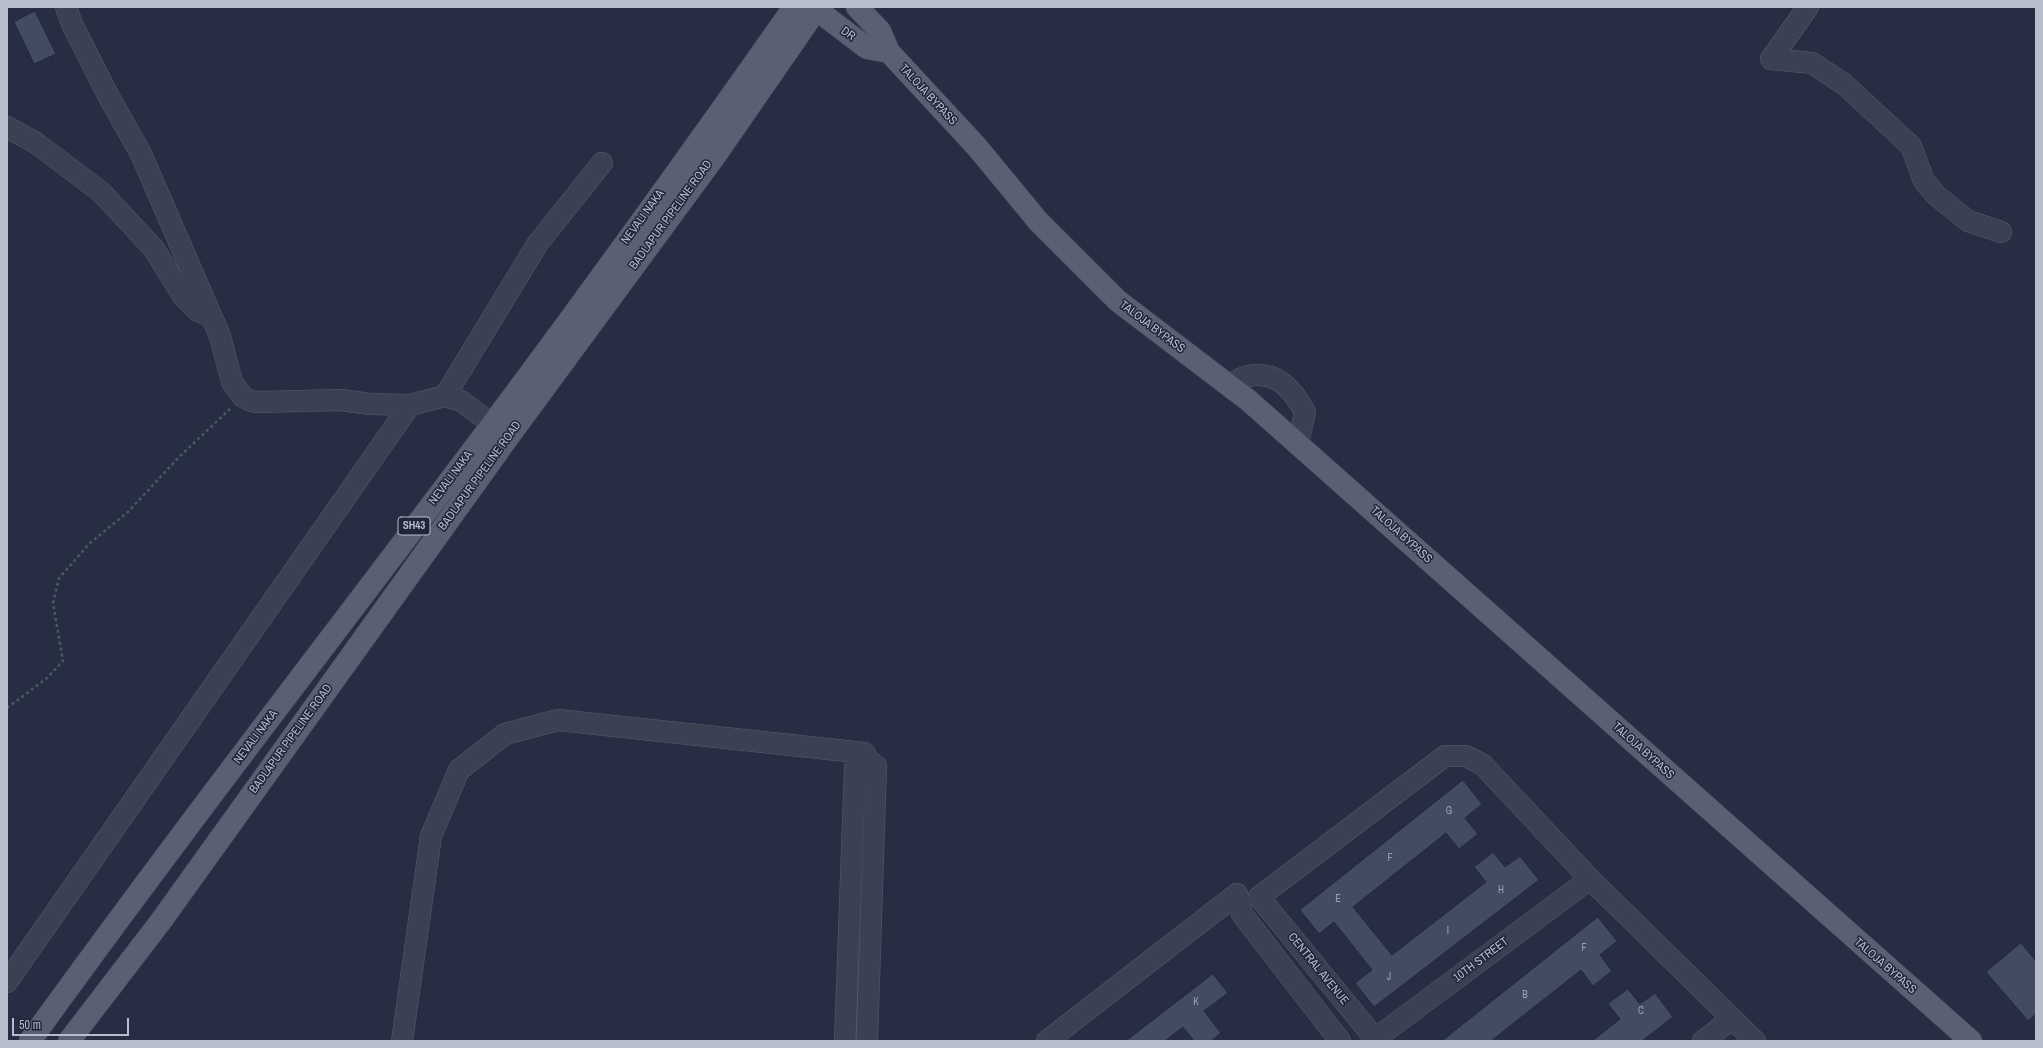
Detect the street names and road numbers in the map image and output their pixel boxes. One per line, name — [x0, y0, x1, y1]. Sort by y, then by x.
street label: DR — [838, 24, 858, 44]
street label: TALOJA BYPASS — [896, 62, 960, 128]
street label: BADLAPUR PIPELINE ROAD — [627, 158, 715, 272]
street label: NEVALI NAKA — [618, 187, 668, 247]
street label: TALOJA BYPASS — [1117, 298, 1187, 356]
street label: BADLAPUR PIPELINE ROAD — [436, 419, 524, 533]
street label: NEVALI NAKA — [426, 448, 476, 508]
street label: TALOJA BYPASS — [1367, 504, 1435, 566]
road number: SH43 — [398, 517, 430, 535]
street label: BADLAPUR PIPELINE ROAD — [247, 682, 335, 796]
street label: NEVALI NAKA — [231, 707, 281, 767]
street label: TALOJA BYPASS — [1609, 720, 1677, 782]
street label: CENTRAL AVENUE — [1285, 930, 1351, 1008]
street label: 10TH STREET — [1450, 935, 1512, 985]
street label: TALOJA BYPASS — [1851, 935, 1919, 997]

